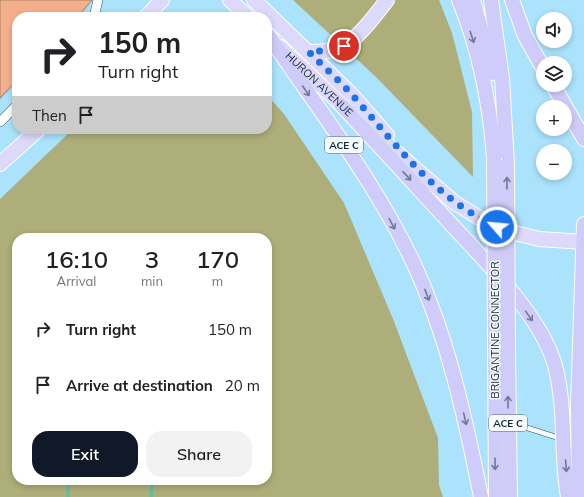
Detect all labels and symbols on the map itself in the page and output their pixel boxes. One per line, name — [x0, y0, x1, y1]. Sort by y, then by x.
pin — [327, 29, 361, 63]
one-way arrow — [469, 30, 476, 43]
street label: HURON AVENUE — [282, 49, 356, 119]
one-way arrow — [302, 85, 310, 96]
road number: ACE C — [325, 137, 363, 153]
one-way arrow — [402, 171, 412, 181]
one-way arrow — [503, 177, 511, 190]
position arrow — [476, 206, 518, 248]
one-way arrow — [389, 217, 397, 229]
street label: BRIGANTINE CONNECTOR — [488, 261, 502, 399]
one-way arrow — [423, 288, 431, 300]
one-way arrow — [525, 310, 533, 321]
one-way arrow — [504, 396, 512, 409]
one-way arrow — [461, 412, 469, 425]
road number: ACE C — [489, 415, 527, 431]
one-way arrow — [491, 457, 499, 470]
one-way arrow — [562, 459, 569, 472]

